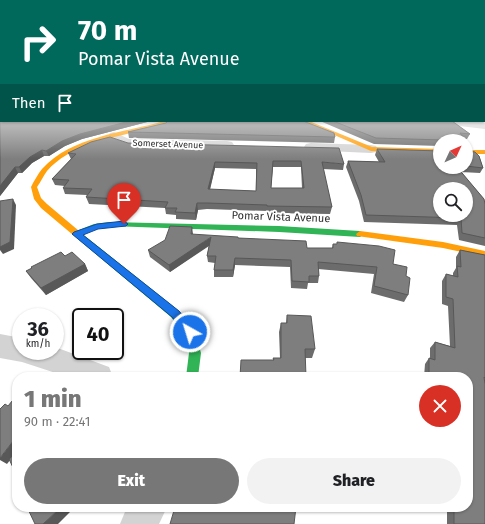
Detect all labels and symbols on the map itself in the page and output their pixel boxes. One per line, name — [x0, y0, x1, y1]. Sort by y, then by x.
north arrow — [433, 134, 473, 174]
street label: Somerset Avenue — [132, 138, 204, 150]
pin — [107, 183, 141, 224]
street label: Pomar Vista Avenue — [231, 209, 331, 225]
speed limit sign: 40 — [72, 308, 124, 360]
position arrow — [169, 311, 211, 353]

